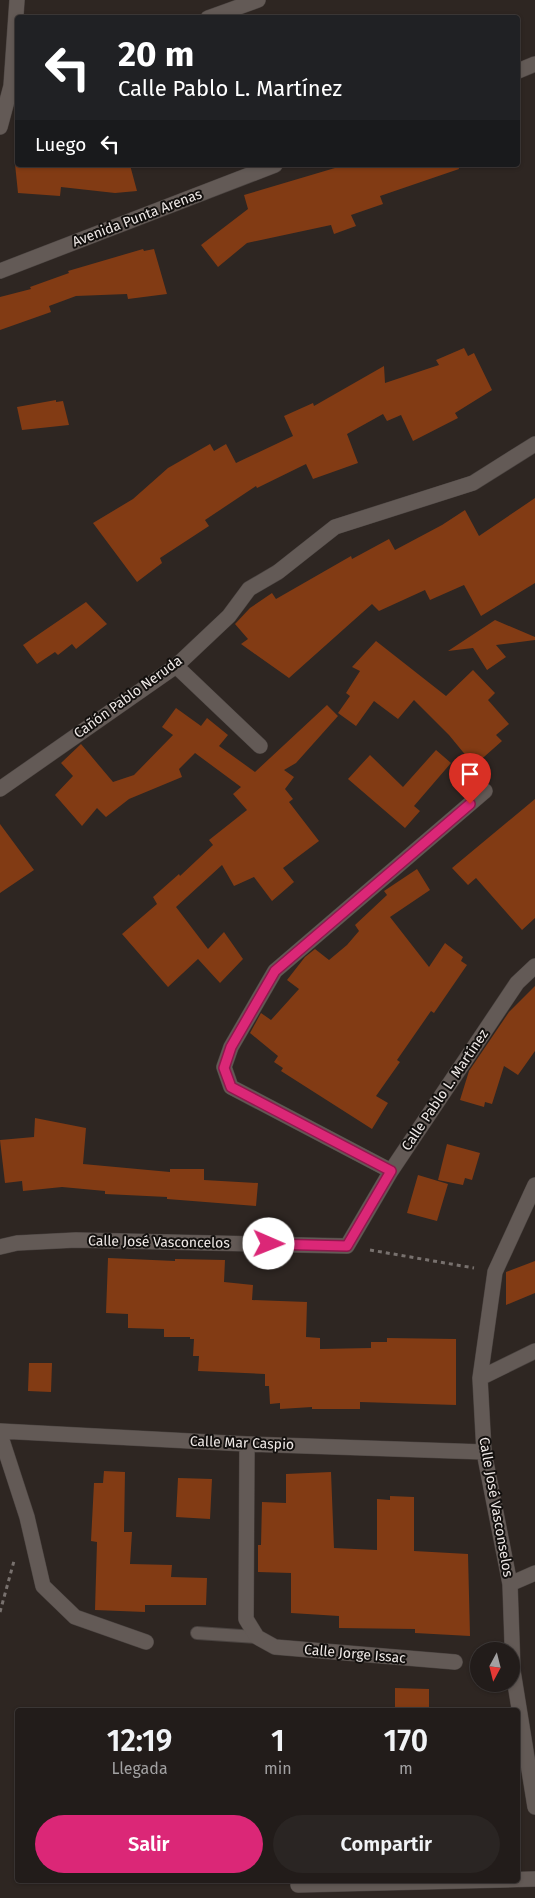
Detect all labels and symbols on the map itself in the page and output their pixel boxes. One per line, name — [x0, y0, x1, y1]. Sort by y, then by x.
street label: Avenida Punta Arenas — [70, 185, 205, 251]
street label: Cañón Pablo Neruda — [71, 652, 185, 742]
pin — [449, 753, 491, 804]
street label: Calle Pablo L. Martínez — [398, 1026, 492, 1154]
position arrow — [242, 1217, 294, 1269]
street label: Calle José Vasconcelos — [88, 1232, 230, 1252]
street label: Calle Mar Caspio — [190, 1433, 294, 1453]
street label: Calle José Vasconselos — [475, 1436, 517, 1579]
street label: Calle Jorge Issac — [303, 1641, 407, 1667]
north arrow — [470, 1642, 520, 1692]

